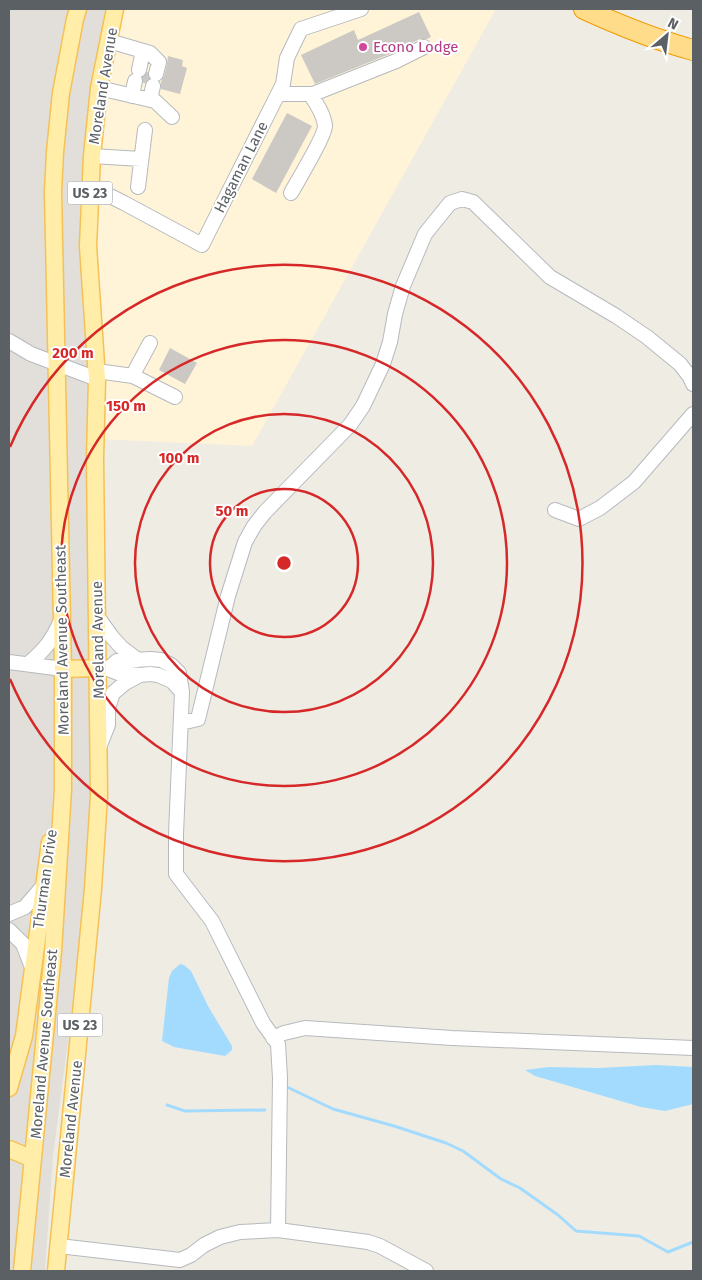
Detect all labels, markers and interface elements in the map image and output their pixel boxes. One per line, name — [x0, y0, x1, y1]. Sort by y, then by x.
north arrow — [642, 10, 692, 60]
text: N — [665, 14, 681, 34]
street label: Moreland Avenue — [85, 26, 121, 146]
place label: Econo Lodge — [373, 38, 458, 56]
marker: Econo Lodge — [357, 41, 369, 53]
street label: Hagaman Lane — [210, 118, 272, 216]
road number: US 23 — [68, 182, 112, 204]
text: 200 m — [52, 344, 94, 362]
text: 150 m — [106, 397, 146, 415]
text: 100 m — [159, 449, 199, 467]
text: 50 m — [215, 502, 249, 520]
street label: Moreland Avenue Southeast — [51, 544, 73, 735]
centre of rings — [275, 554, 293, 572]
street label: Moreland Avenue — [88, 581, 108, 699]
street label: Thurman Drive — [29, 828, 61, 930]
street label: Moreland Avenue Southeast — [27, 948, 61, 1140]
road number: US 23 — [58, 1014, 102, 1036]
street label: Moreland Avenue — [56, 1059, 86, 1179]

